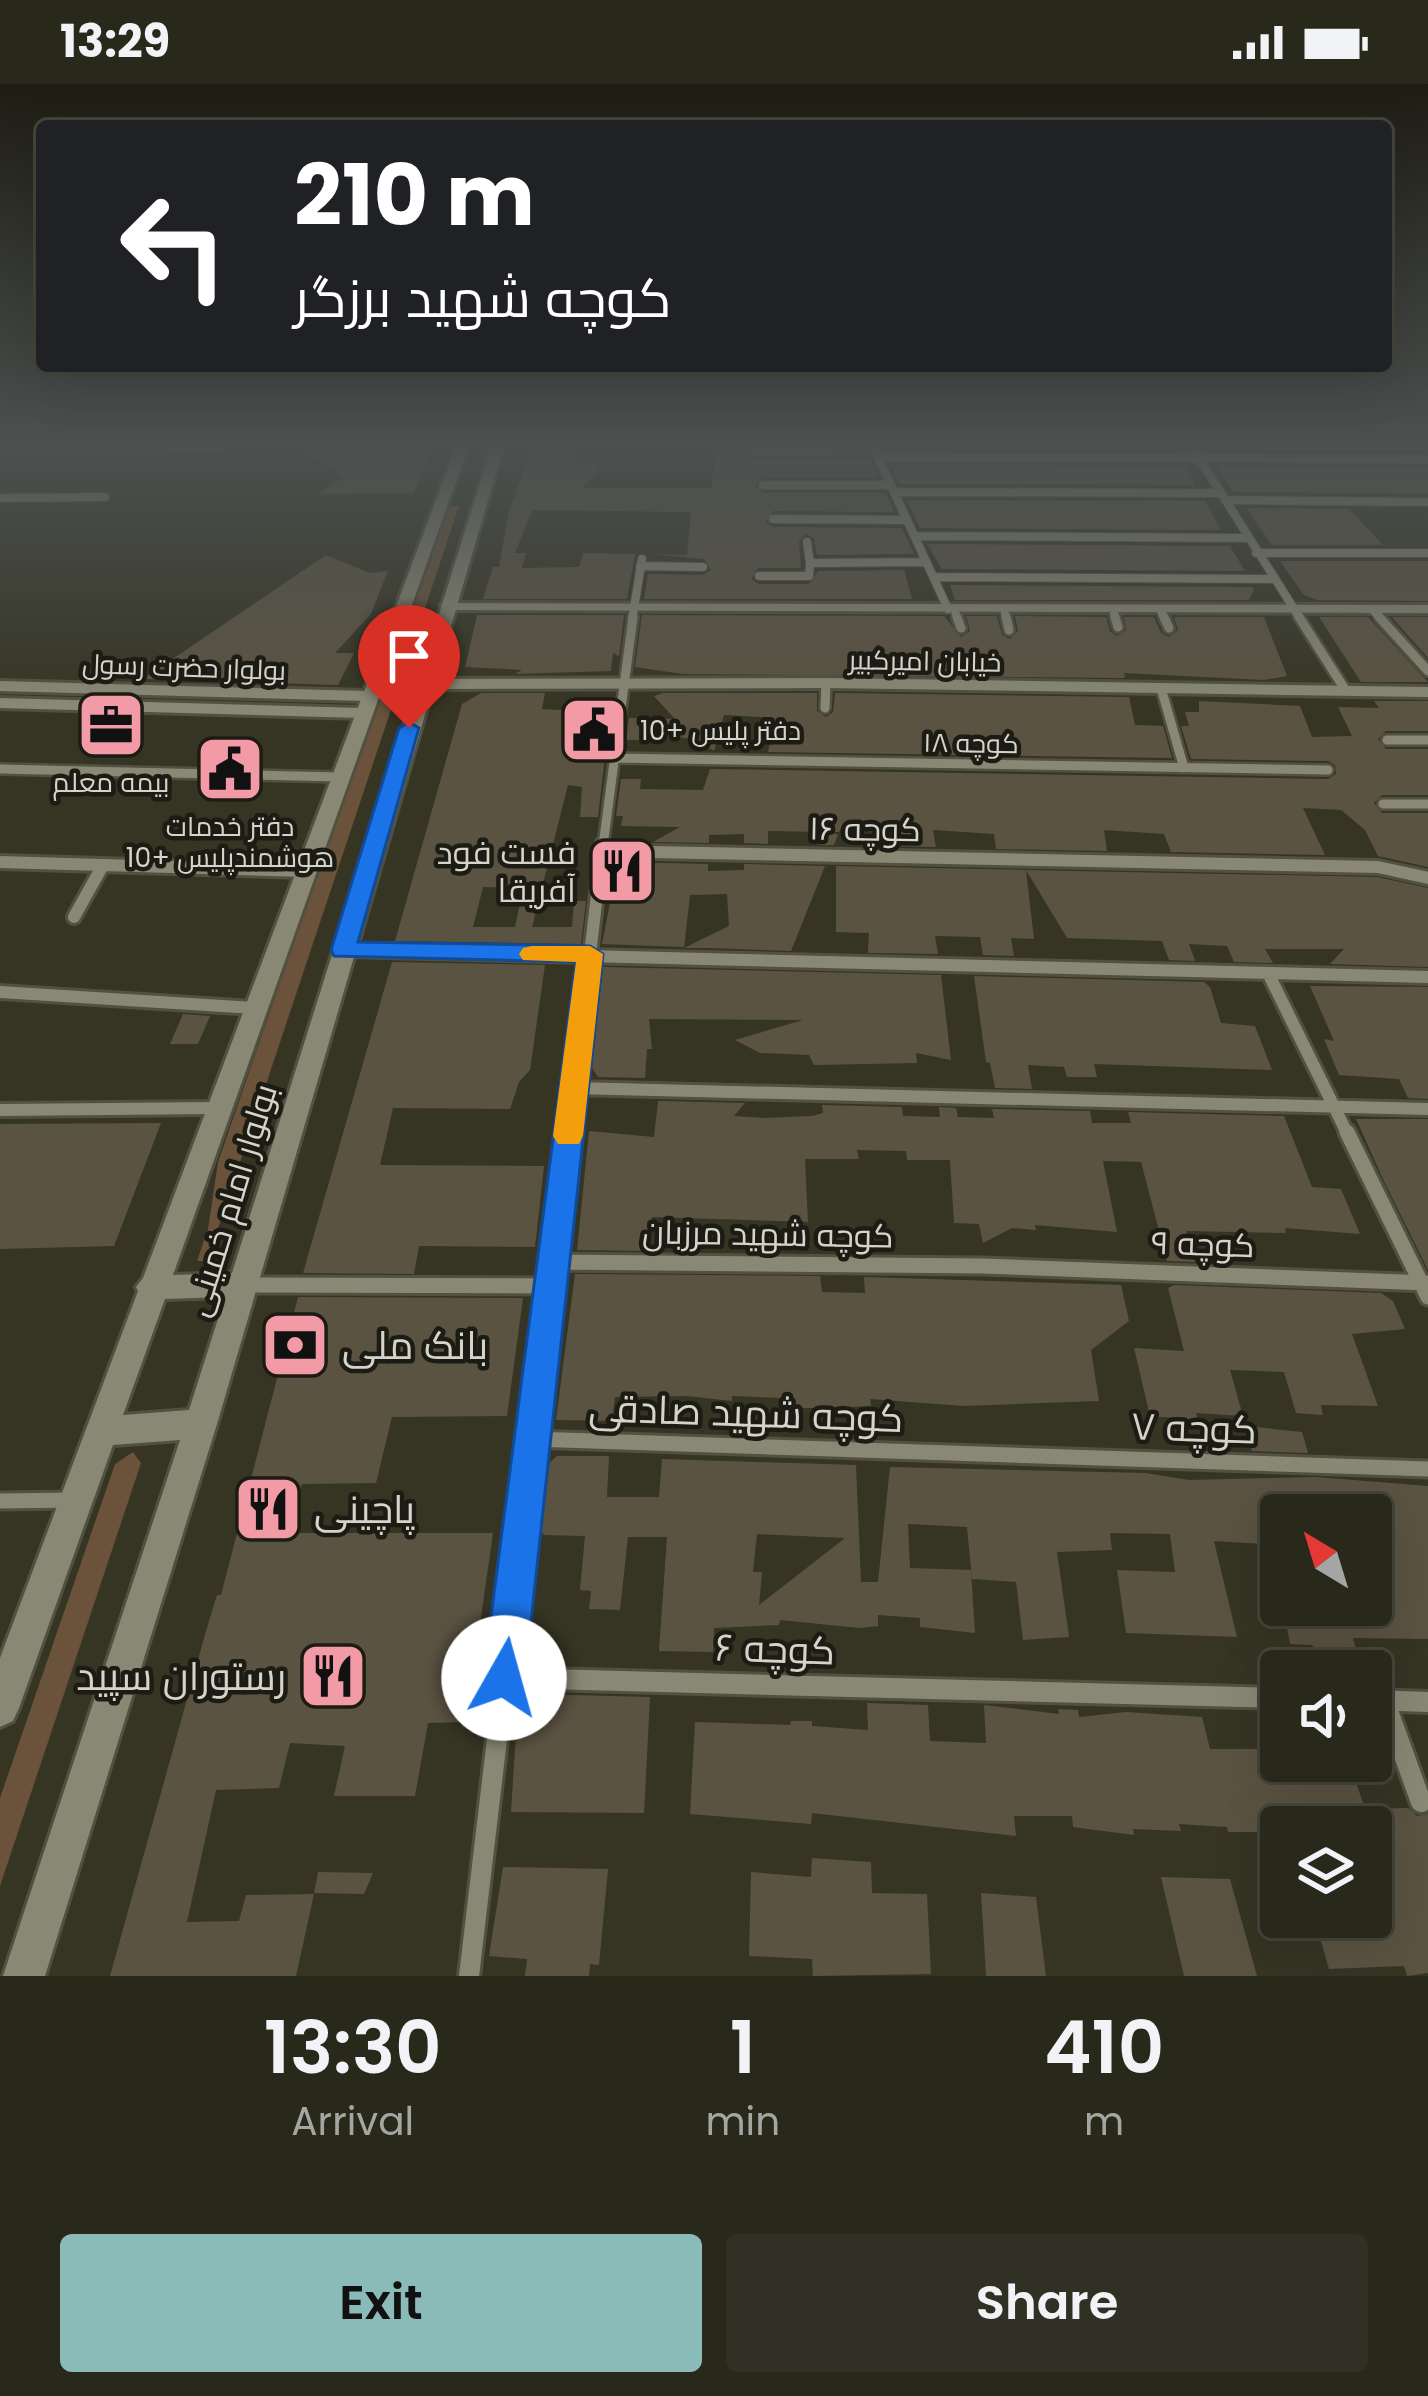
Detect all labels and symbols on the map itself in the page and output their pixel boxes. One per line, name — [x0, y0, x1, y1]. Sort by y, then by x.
pin — [358, 605, 460, 728]
street label: خیابان امیرکبیر — [846, 641, 1002, 681]
street label: بولوار حضرت رسول — [81, 645, 287, 689]
office icon: بیمه معلم — [76, 690, 146, 760]
public building icon: دفتر پلیس +10 — [559, 695, 629, 765]
place label: دفتر پلیس +10 — [640, 712, 801, 749]
street label: کوچه ۱۸ — [923, 724, 1019, 762]
public building icon: دفتر خدمات هوشمندپلیس +10 — [195, 734, 265, 804]
place label: بیمه معلم — [53, 764, 169, 801]
street label: کوچه ۱۶ — [809, 805, 921, 853]
place label: دفتر خدمات هوشمندپلیس +10 — [126, 808, 334, 876]
place label: فست فود آفریقا — [437, 829, 576, 914]
restaurant icon: فست فود آفریقا — [587, 836, 657, 906]
street label: بولوار امام خمینی — [173, 1078, 289, 1322]
street label: کوچه شهید مرزبان — [642, 1208, 894, 1260]
street label: کوچه ۹ — [1151, 1219, 1255, 1269]
bank icon: بانک ملی — [260, 1310, 330, 1380]
place label: بانک ملی — [342, 1318, 488, 1373]
street label: کوچه شهید صادقی — [588, 1380, 904, 1446]
street label: کوچه ۷ — [1130, 1398, 1258, 1458]
restaurant icon: پاچینی — [233, 1474, 303, 1544]
place label: پاچینی — [314, 1482, 415, 1537]
north arrow — [1260, 1494, 1392, 1626]
position arrow — [441, 1615, 567, 1741]
street label: کوچه ۶ — [714, 1619, 836, 1679]
restaurant icon: رستوران سپید — [298, 1641, 368, 1711]
place label: رستوران سپید — [76, 1649, 286, 1704]

